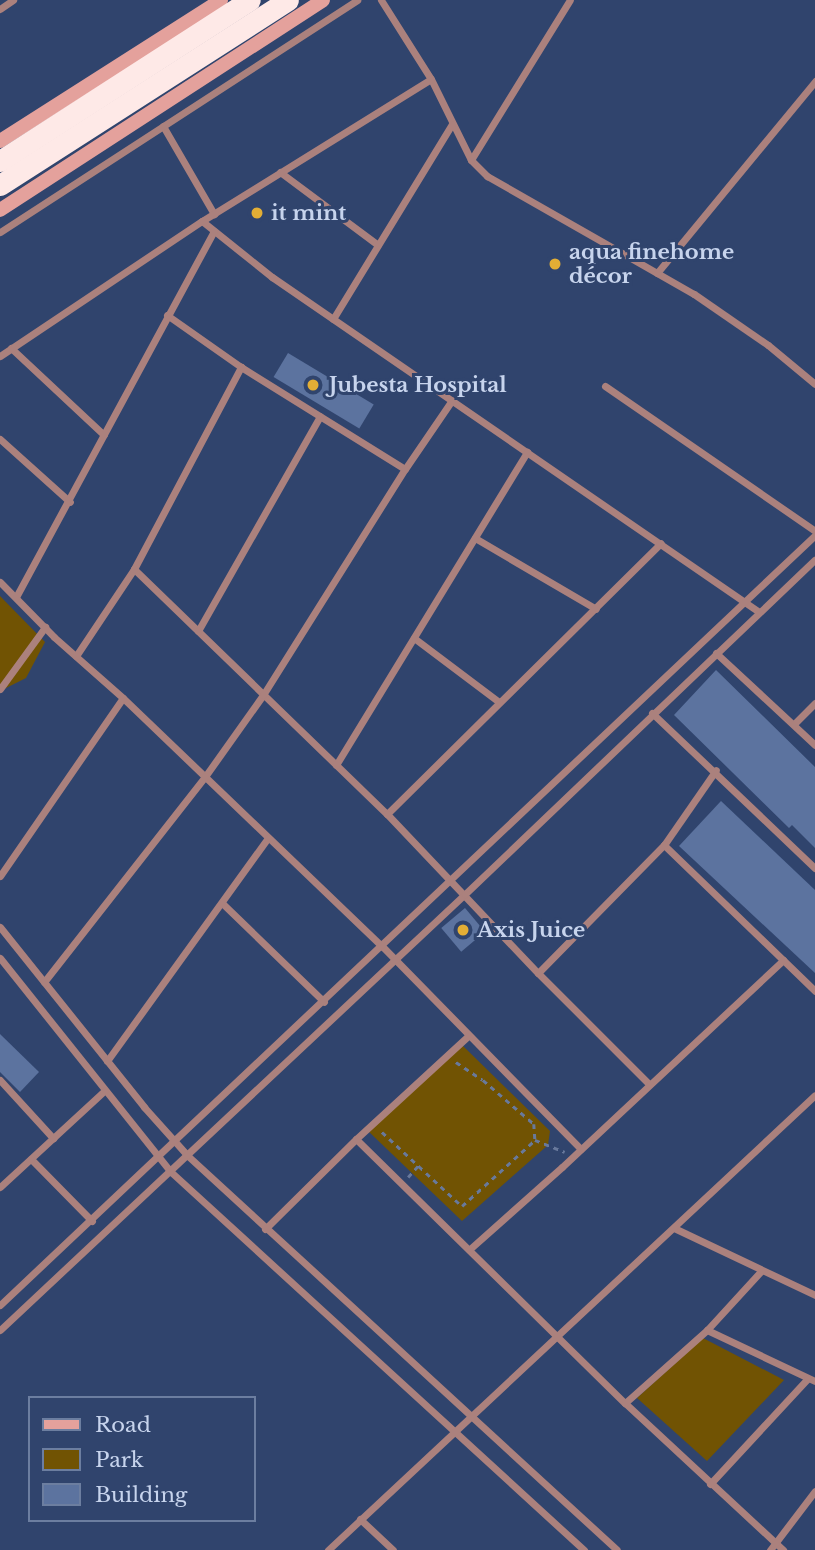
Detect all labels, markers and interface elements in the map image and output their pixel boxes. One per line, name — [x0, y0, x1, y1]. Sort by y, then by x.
place label: it mint — [271, 200, 346, 226]
marker: it mint — [249, 205, 265, 221]
place label: aqua finehome décor — [569, 239, 734, 289]
marker: aqua finehome décor — [547, 256, 563, 272]
place label: Jubesta Hospital — [329, 372, 507, 398]
marker: Jubesta Hospital — [303, 375, 323, 395]
place label: Axis Juice — [477, 917, 585, 943]
marker: Axis Juice — [455, 922, 471, 938]
legend — [28, 1396, 256, 1522]
text: Road — [95, 1412, 151, 1438]
text: Park — [95, 1447, 144, 1473]
text: Building — [95, 1482, 187, 1508]

